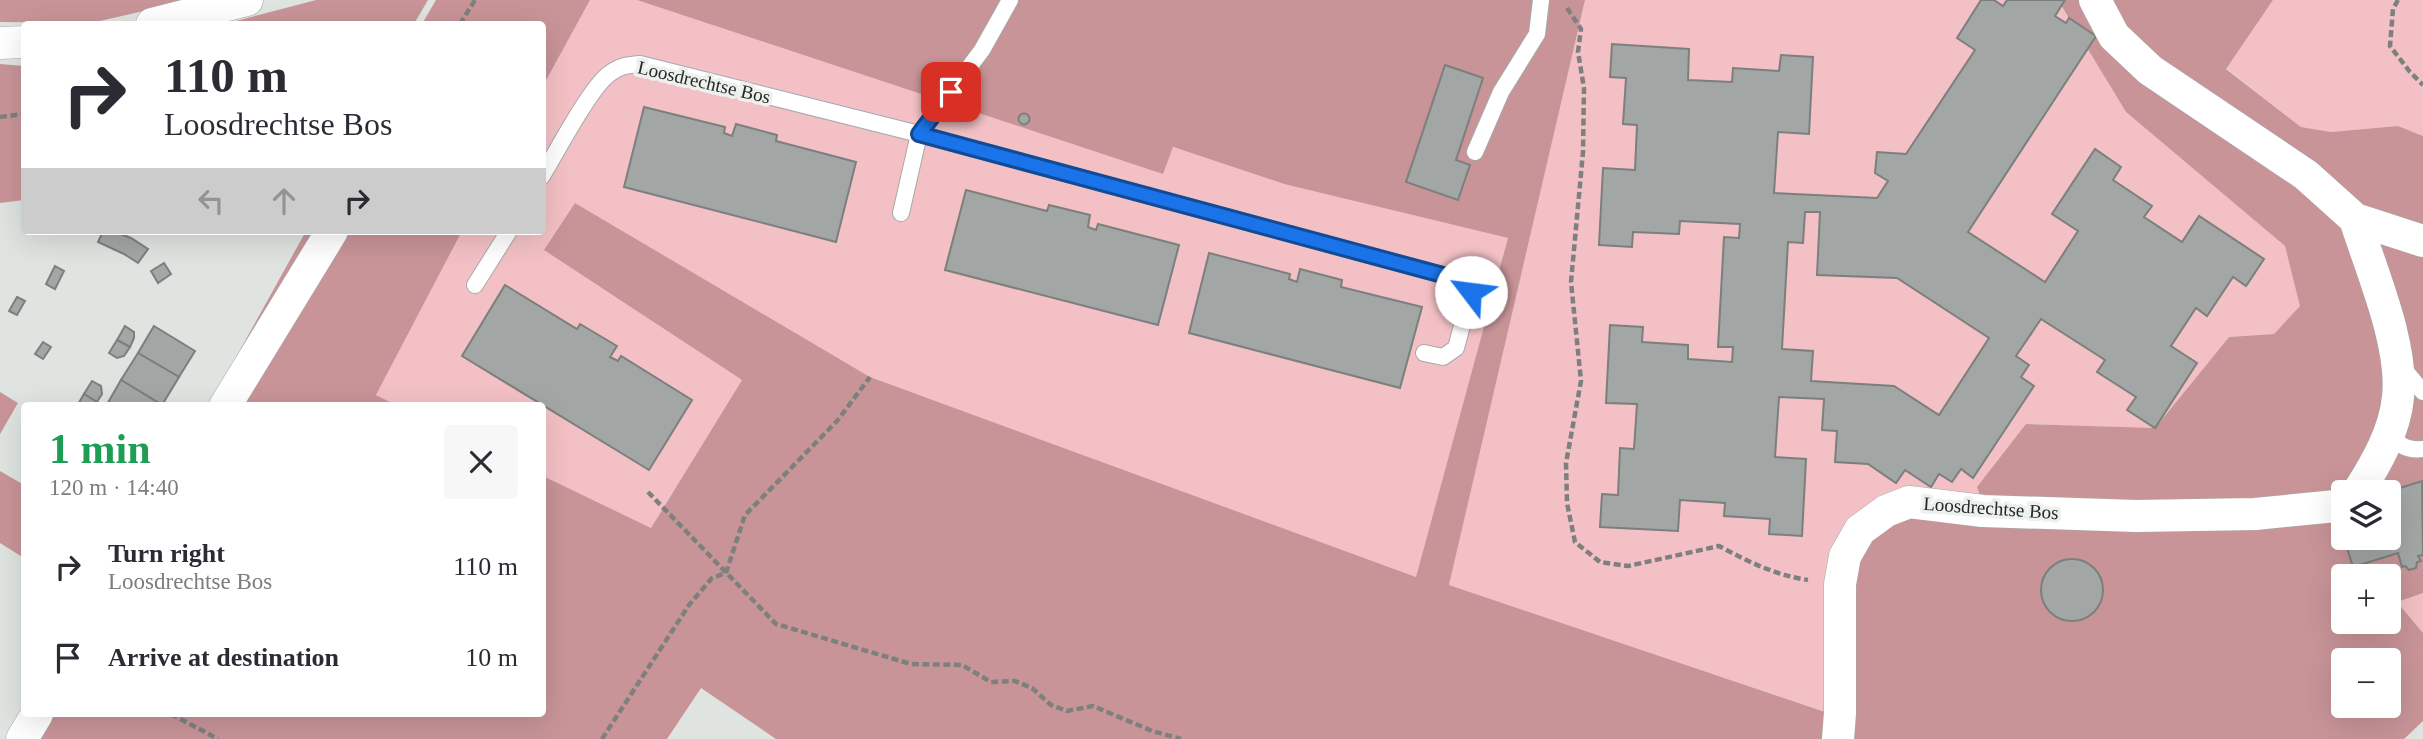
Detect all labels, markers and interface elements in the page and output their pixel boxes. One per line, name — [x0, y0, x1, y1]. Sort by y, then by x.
text: 110 m — [164, 48, 288, 103]
icon: right — [49, 49, 140, 140]
street label: Loosdrechtse Bos — [636, 57, 772, 107]
pin — [921, 62, 981, 122]
icon: arrive — [932, 73, 970, 111]
text: Loosdrechtse Bos — [164, 106, 392, 142]
icon: left — [192, 182, 230, 220]
icon: ahead — [265, 182, 303, 220]
icon: right — [338, 182, 376, 220]
position arrow — [1434, 255, 1508, 329]
button: close — [444, 425, 518, 499]
text: 1 min — [49, 426, 151, 472]
text: 120 m · 14:40 — [49, 475, 179, 500]
map controls — [2331, 480, 2401, 718]
button: layers — [2331, 480, 2401, 550]
street label: Loosdrechtse Bos — [1923, 493, 2059, 523]
text: Turn right — [108, 539, 225, 568]
icon: right — [49, 548, 87, 586]
text: 110 m — [453, 552, 518, 581]
button: + — [2331, 564, 2401, 634]
text: Loosdrechtse Bos — [108, 569, 272, 594]
icon: arrive — [49, 639, 87, 677]
text: Arrive at destination — [108, 643, 339, 672]
text: 10 m — [465, 643, 518, 672]
button: − — [2331, 648, 2401, 718]

